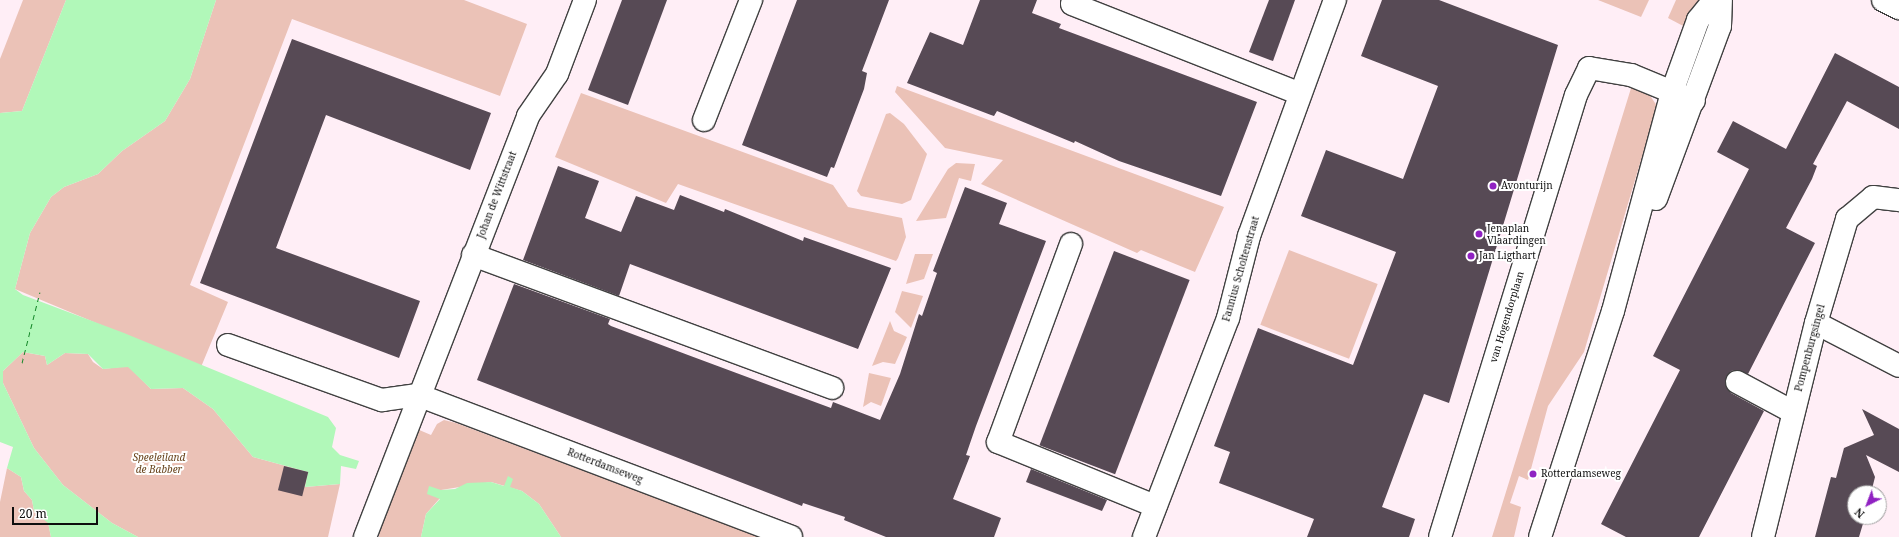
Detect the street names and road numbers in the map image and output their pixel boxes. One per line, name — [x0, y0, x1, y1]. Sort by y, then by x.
street label: Johan de Wittstraat — [475, 150, 519, 240]
street label: Fannius Scholtenstraat — [1220, 215, 1262, 323]
street label: van Hogendorplaan — [1487, 270, 1527, 364]
street label: Pompenburgsingel — [1793, 303, 1827, 393]
street label: Rotterdamseweg — [566, 446, 644, 486]

